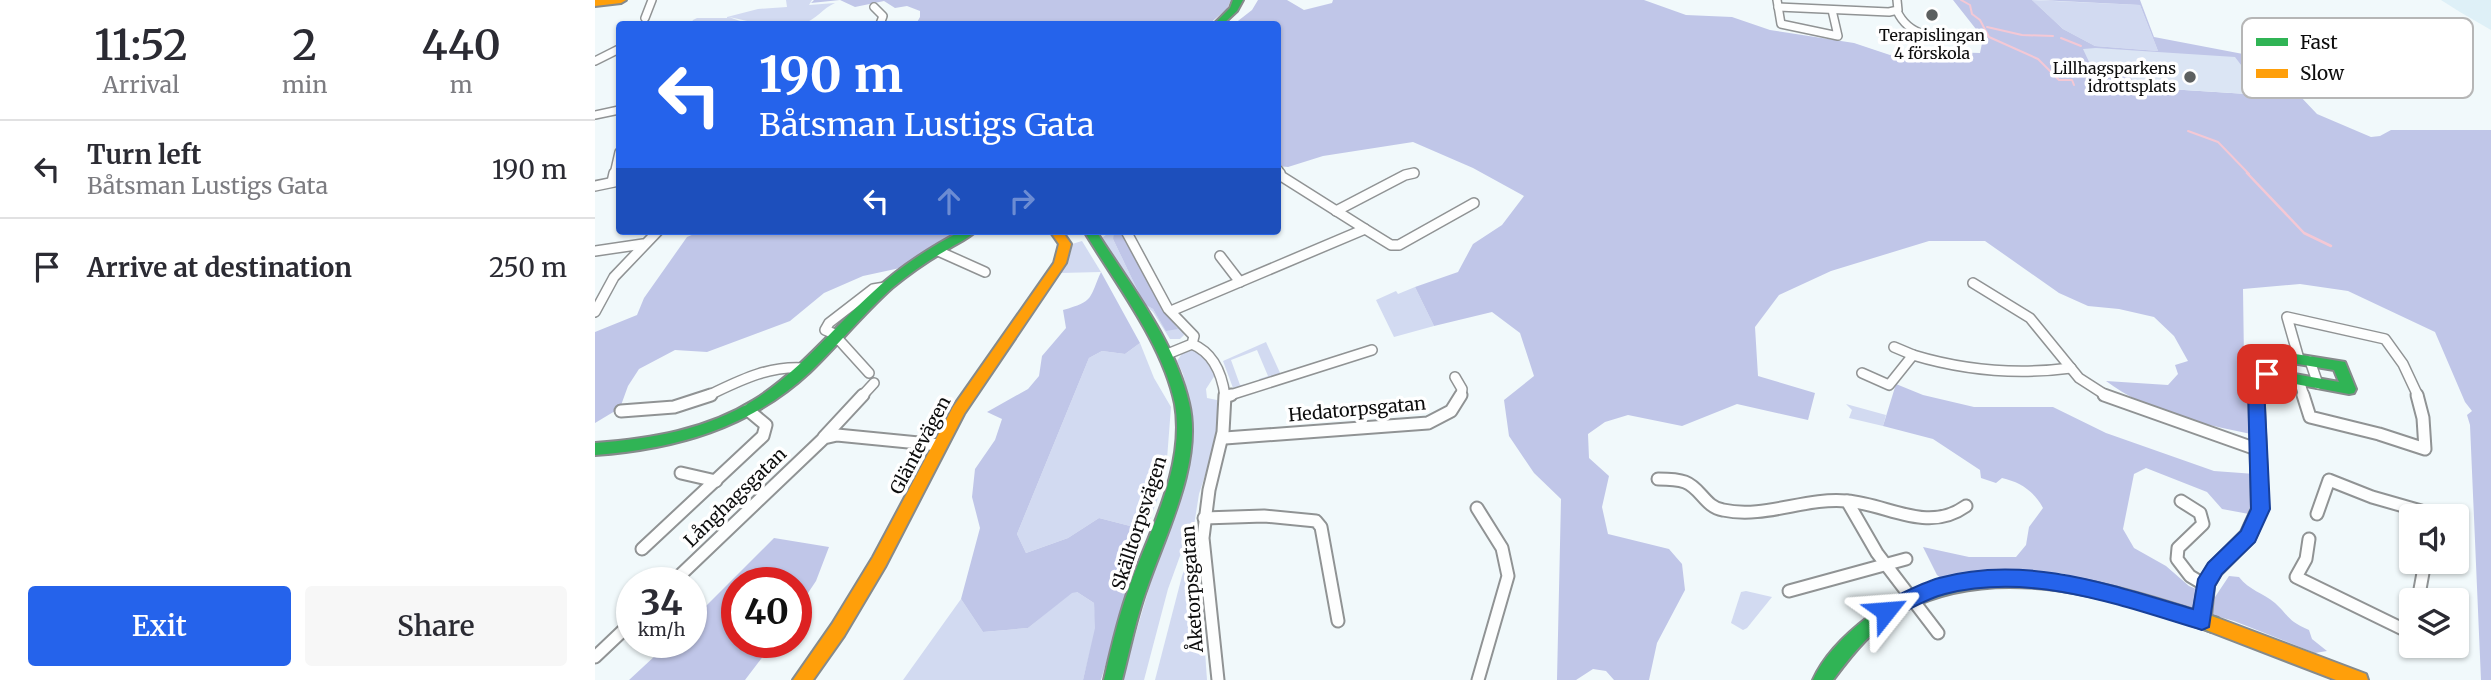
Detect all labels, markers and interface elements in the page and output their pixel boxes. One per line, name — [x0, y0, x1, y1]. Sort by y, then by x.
marker: Terapislingan 4 förskola — [1924, 7, 1940, 23]
legend — [2242, 18, 2473, 98]
text: 11:52 — [94, 19, 188, 71]
text: 2 — [292, 19, 317, 71]
text: 440 — [422, 19, 501, 71]
place label: Terapislingan 4 förskola — [1879, 25, 1986, 63]
text: Fast — [2300, 30, 2338, 54]
text: 190 m — [759, 44, 903, 105]
icon: left — [644, 49, 735, 140]
place label: Lillhagsparkens idrottsplats — [2053, 58, 2176, 96]
text: Slow — [2300, 61, 2345, 85]
marker: Lillhagsparkens idrottsplats — [2182, 69, 2198, 85]
text: Arrival — [103, 70, 179, 99]
text: min — [282, 70, 327, 99]
text: m — [450, 70, 473, 99]
text: Båtsman Lustigs Gata — [759, 105, 1094, 145]
text: Turn left — [87, 138, 201, 171]
icon: left — [28, 150, 66, 188]
text: 190 m — [492, 153, 567, 186]
text: Båtsman Lustigs Gata — [87, 171, 328, 200]
icon: left — [857, 182, 895, 220]
icon: ahead — [930, 182, 968, 220]
icon: right — [1003, 182, 1041, 220]
icon: arrive — [28, 248, 66, 286]
text: Arrive at destination — [87, 251, 352, 284]
text: 250 m — [489, 251, 567, 284]
pin — [2237, 344, 2297, 404]
icon: arrive — [2248, 355, 2286, 393]
street label: Gläntevägen — [885, 392, 956, 498]
street label: Hedatorpsgatan — [1287, 392, 1427, 426]
street label: Långhagsgatan — [679, 442, 791, 552]
street label: Skälltorpsvägen — [1106, 453, 1172, 593]
map controls — [2399, 504, 2469, 658]
button: sound — [2399, 504, 2469, 574]
street label: Åketorpsgatan — [1176, 525, 1208, 654]
speed limit sign: 40 — [721, 567, 812, 658]
position arrow — [1849, 574, 1923, 648]
text: 34 — [641, 581, 682, 625]
button: Exit — [28, 586, 291, 666]
button: Share — [305, 586, 567, 666]
button: layers — [2399, 588, 2469, 658]
text: km/h — [638, 618, 685, 641]

